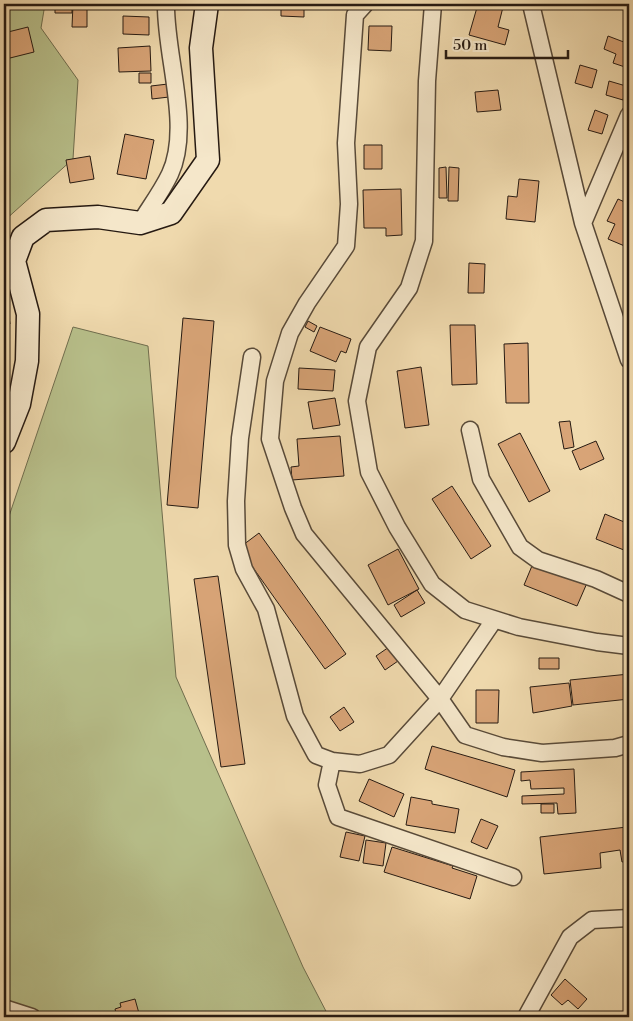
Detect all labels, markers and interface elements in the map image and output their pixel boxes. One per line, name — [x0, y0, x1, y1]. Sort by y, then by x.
scale bar — [446, 28, 568, 60]
text: 50 m — [453, 36, 487, 55]

